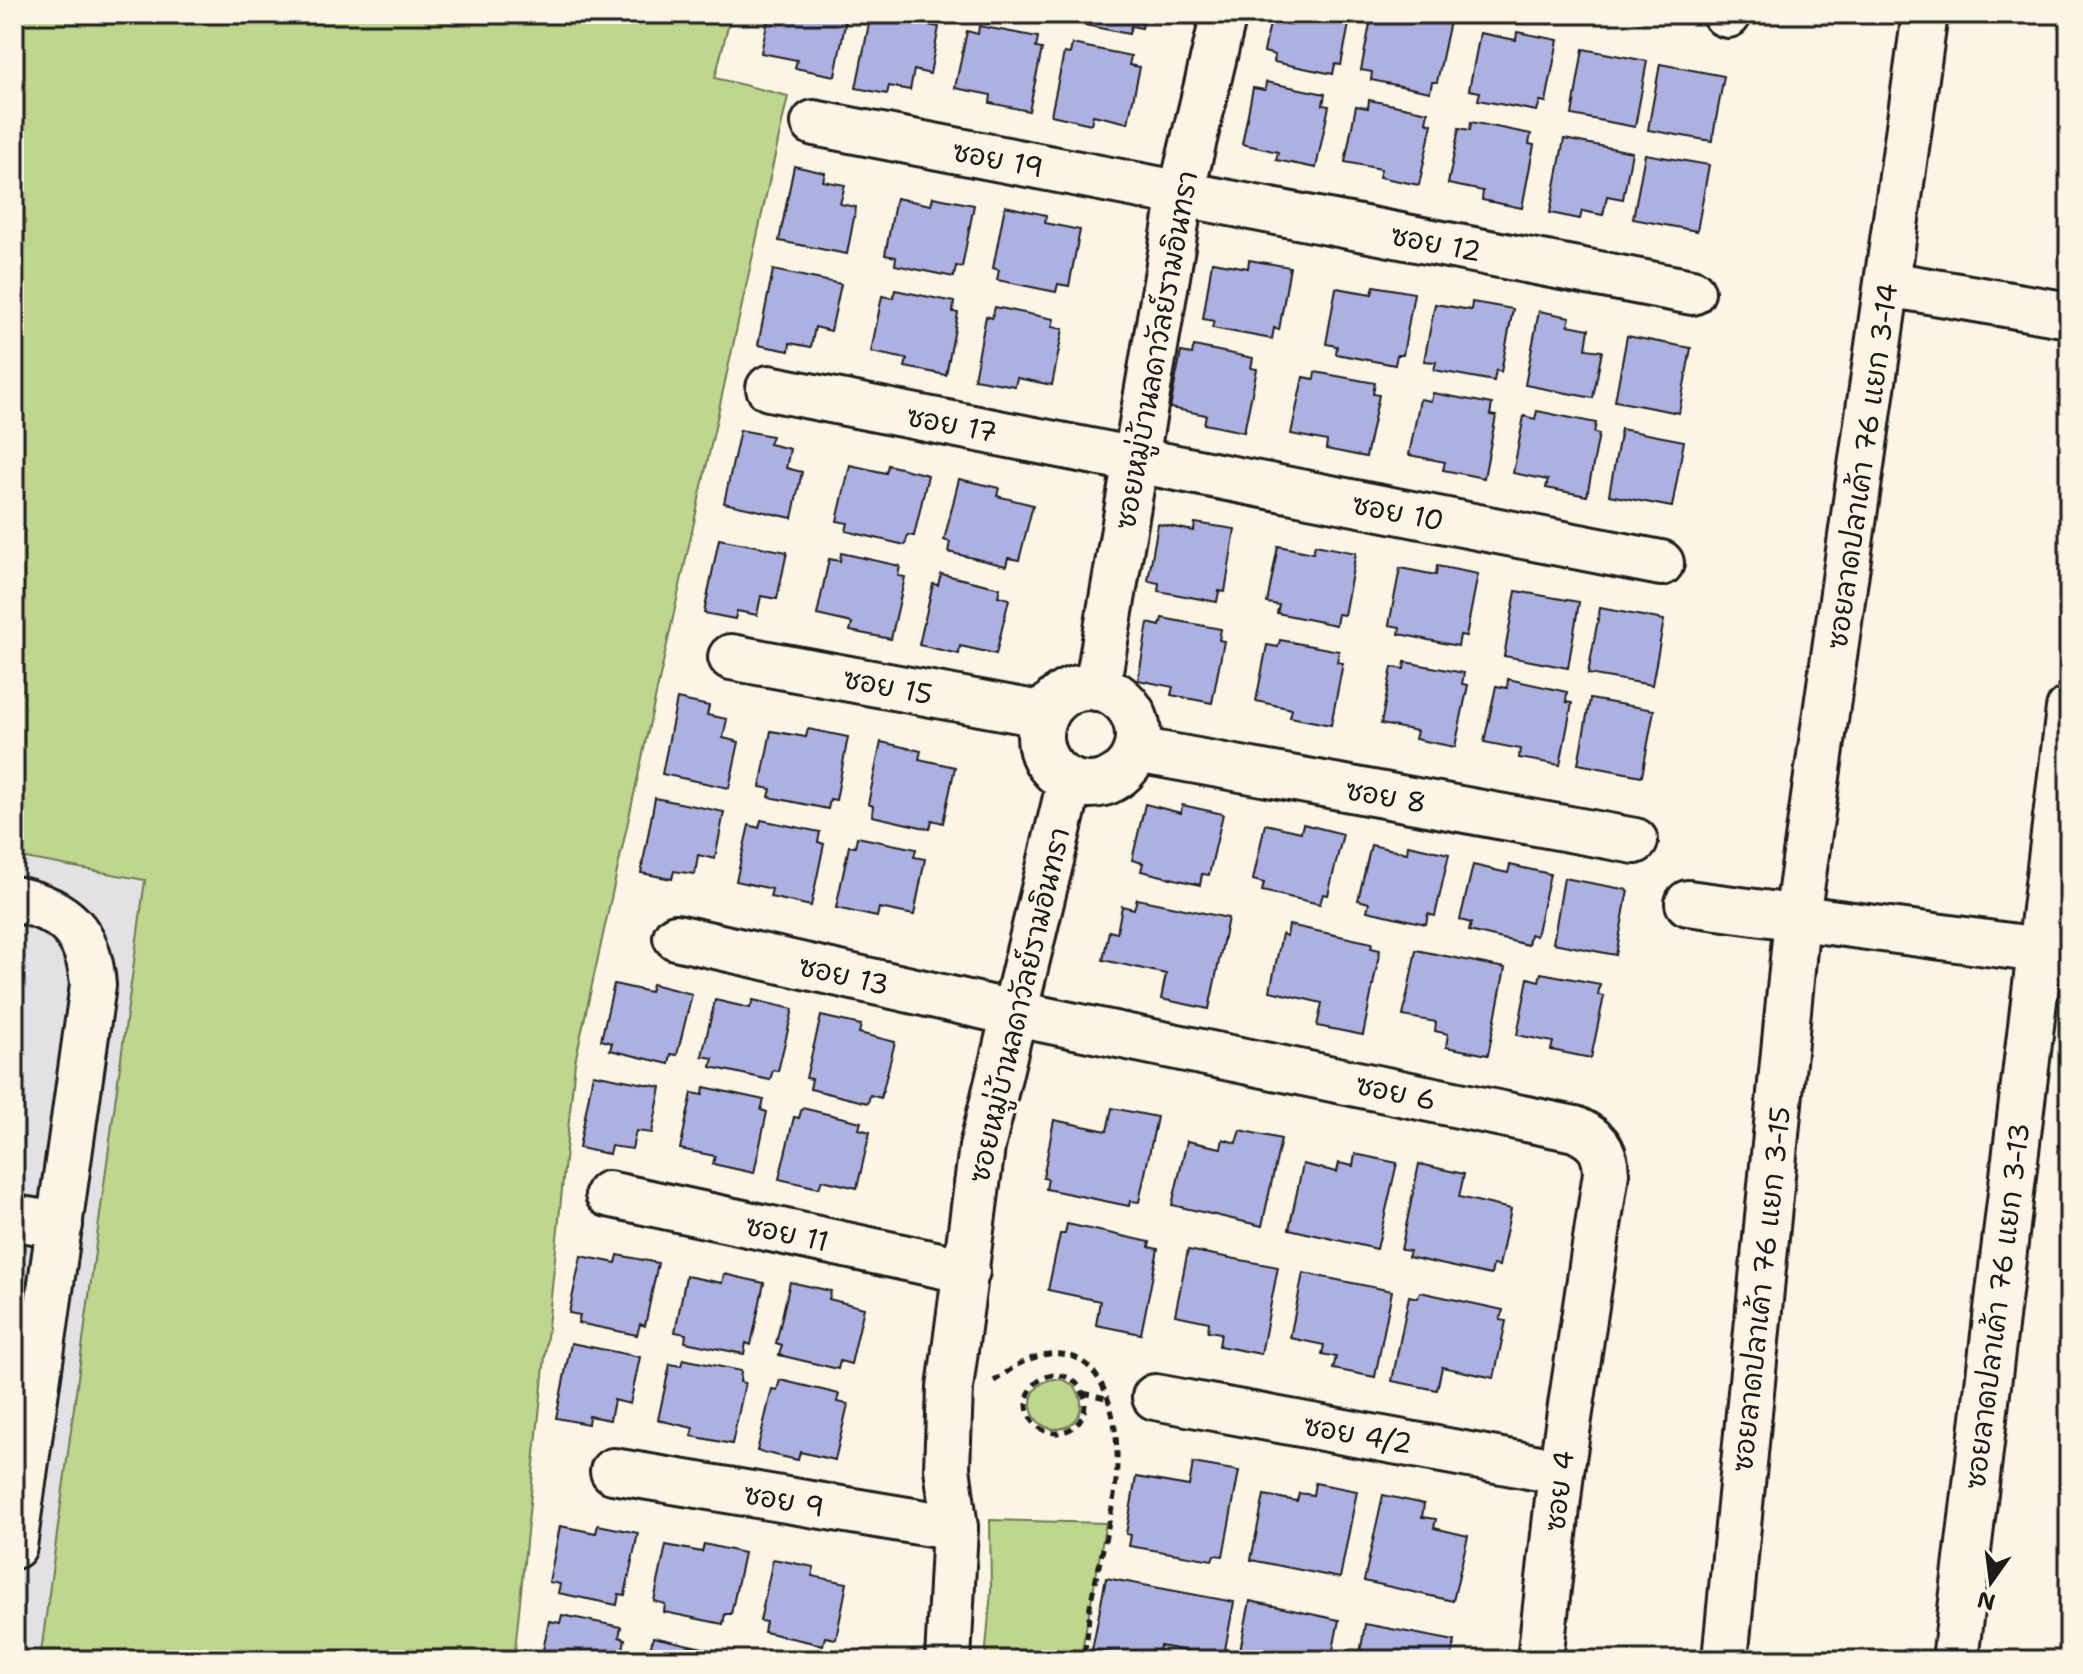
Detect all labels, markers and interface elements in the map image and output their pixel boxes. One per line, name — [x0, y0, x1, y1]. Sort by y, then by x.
street label: ซอย 19 — [949, 132, 1047, 186]
street label: ซอยหมู่บ้านลดาวัลย์รามอินทรา — [1106, 168, 1208, 533]
street label: ซอย 12 — [1387, 216, 1485, 270]
street label: ซอยลาดปลาเค้า 76 แยก 3-14 — [1818, 281, 1906, 651]
street label: ซอย 17 — [903, 397, 1001, 451]
street label: ซอย 10 — [1349, 485, 1447, 539]
street label: ซอย 15 — [840, 659, 936, 713]
street label: ซอย 8 — [1343, 770, 1429, 822]
street label: ซอยหมู่บ้านลดาวัลย์รามอินทรา — [960, 824, 1080, 1187]
street label: ซอย 13 — [795, 946, 893, 1004]
street label: ซอย 6 — [1352, 1065, 1440, 1119]
street label: ซอยลาดปลาเค้า 76 แยก 3-15 — [1723, 1104, 1799, 1474]
street label: ซอยลาดปลาเค้า 76 แยก 3-13 — [1956, 1121, 2038, 1491]
street label: ซอย 11 — [742, 1206, 832, 1260]
street label: ซอย 4/2 — [1301, 1406, 1415, 1462]
street label: ซอย 4 — [1535, 1448, 1583, 1534]
street label: ซอย 9 — [741, 1474, 827, 1526]
north arrow — [1951, 1542, 2031, 1622]
text: N — [1974, 1585, 1998, 1617]

